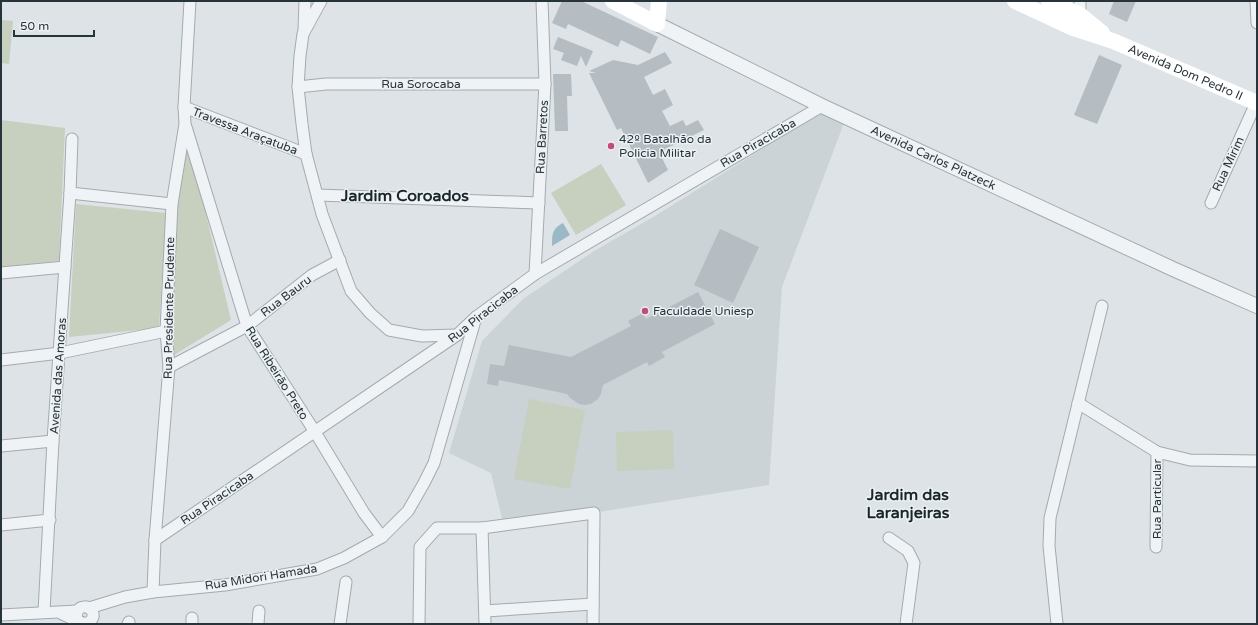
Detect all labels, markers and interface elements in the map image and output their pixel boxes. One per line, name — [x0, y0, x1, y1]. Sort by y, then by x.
scale bar — [14, 12, 94, 38]
text: 50 m — [20, 19, 49, 33]
street label: Avenida Dom Pedro II — [1126, 41, 1245, 103]
street label: Rua Sorocaba — [381, 77, 461, 91]
street label: Rua Barretos — [533, 99, 551, 174]
street label: Travessa Araçatuba — [190, 104, 300, 158]
street label: Rua Piracicaba — [718, 116, 798, 170]
street label: Avenida Carlos Platzeck — [869, 123, 998, 193]
place label: 42º Batalhão da Policia Militar — [619, 132, 711, 160]
street label: Rua Mirim — [1209, 134, 1247, 194]
marker: 42º Batalhão da Policia Militar — [606, 141, 616, 151]
district label: Jardim Coroados — [340, 186, 469, 206]
street label: Rua Presidente Prudente — [161, 237, 177, 379]
street label: Rua Bauru — [258, 272, 314, 320]
street label: Rua Piracicaba — [445, 282, 521, 346]
place label: Faculdade Uniesp — [653, 304, 754, 318]
marker: Faculdade Uniesp — [640, 306, 650, 316]
street label: Avenida das Amoras — [47, 317, 69, 435]
street label: Rua Ribeirão Preto — [243, 324, 311, 422]
street label: Rua Particular — [1150, 458, 1164, 539]
street label: Rua Piracicaba — [178, 468, 256, 528]
district label: Jardim das Laranjeiras — [866, 485, 950, 523]
street label: Rua Midori Hamada — [204, 561, 318, 593]

